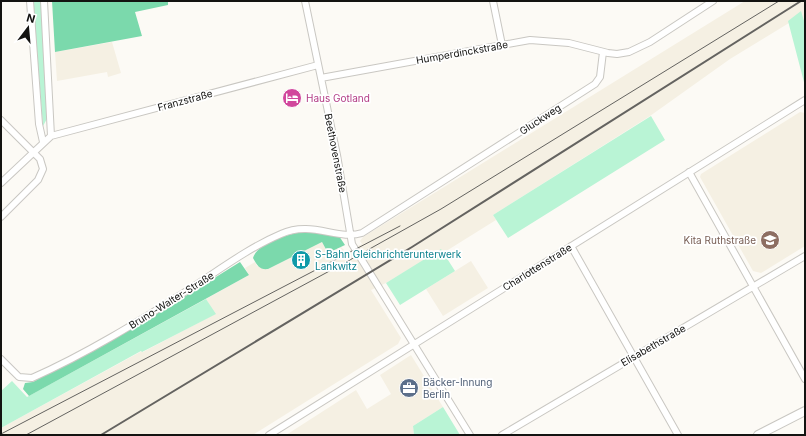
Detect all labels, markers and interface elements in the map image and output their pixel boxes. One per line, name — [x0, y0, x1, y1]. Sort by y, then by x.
north arrow — [8, 8, 48, 48]
text: N — [25, 11, 37, 26]
street label: Humperdinckstraße — [415, 38, 509, 66]
street label: Franzstraße — [156, 87, 214, 113]
hotel icon: Haus Gotland — [281, 87, 303, 109]
place label: Haus Gotland — [306, 92, 370, 104]
street label: Gluckweg — [517, 101, 563, 137]
street label: Beethovenstraße — [322, 112, 350, 194]
school or university icon: Kita Ruthstraße — [759, 229, 781, 251]
place label: Kita Ruthstraße — [684, 234, 756, 246]
street label: Charlottenstraße — [500, 241, 574, 293]
place label: S-Bahn Gleichrichterunterwerk Lankwitz — [315, 248, 462, 272]
building icon: S-Bahn Gleichrichterunterwerk Lankwitz — [290, 249, 312, 271]
street label: Bruno-Walter-Straße — [126, 269, 216, 331]
street label: Elisabethstraße — [618, 322, 688, 368]
place label: Bäcker-Innung Berlin — [423, 376, 492, 400]
office icon: Bäcker-Innung Berlin — [398, 377, 420, 399]

